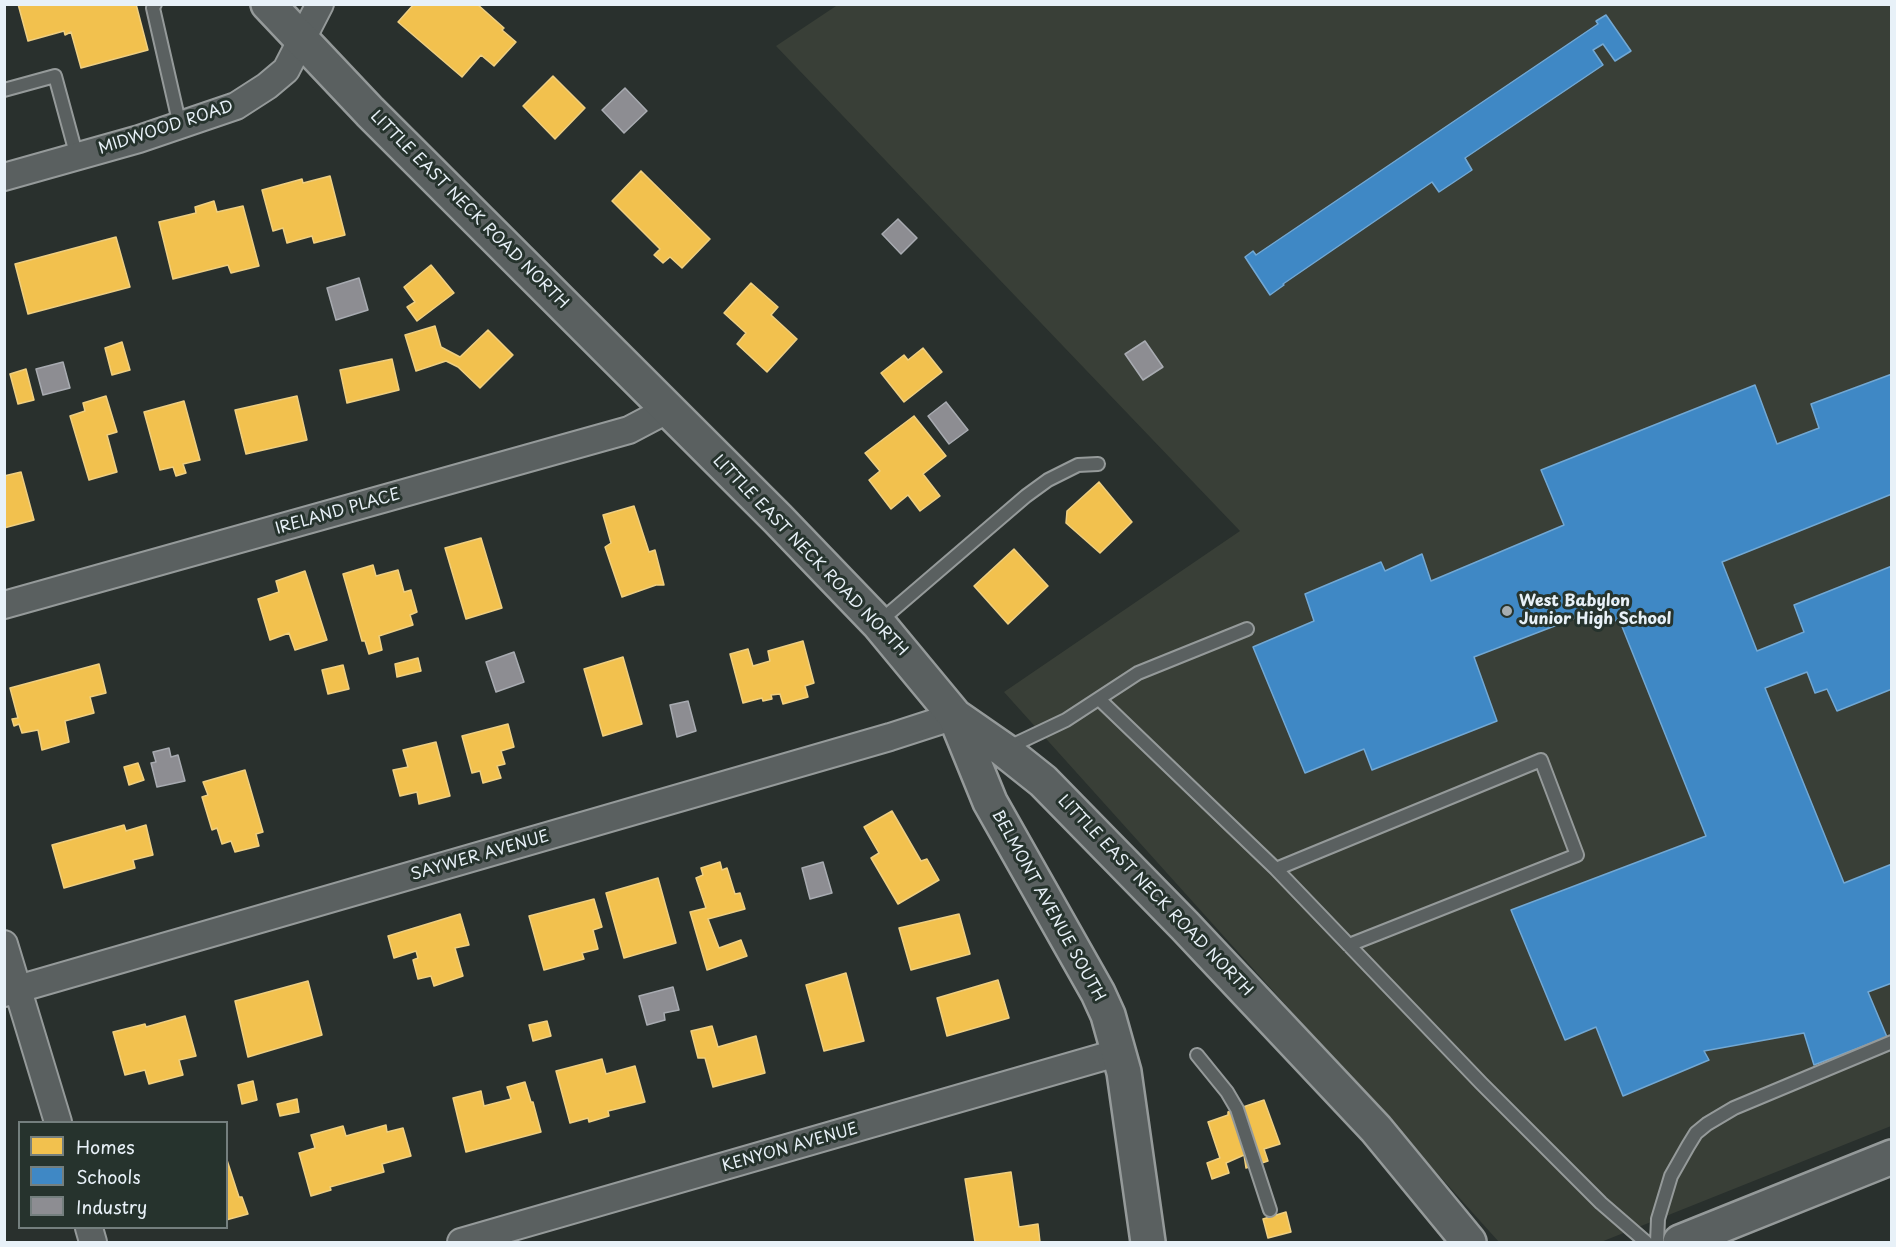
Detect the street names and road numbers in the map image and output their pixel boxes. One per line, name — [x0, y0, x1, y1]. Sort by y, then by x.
street label: MIDWOOD ROAD — [96, 97, 236, 159]
street label: LITTLE EAST NECK ROAD NORTH — [366, 107, 572, 313]
street label: LITTLE EAST NECK ROAD NORTH — [709, 451, 911, 661]
street label: IRELAND PLACE — [273, 485, 403, 539]
street label: LITTLE EAST NECK ROAD NORTH — [1054, 791, 1256, 1001]
street label: BELMONT AVENUE SOUTH — [987, 807, 1109, 1005]
street label: SAYWER AVENUE — [409, 827, 551, 885]
street label: KENYON AVENUE — [720, 1119, 860, 1177]

